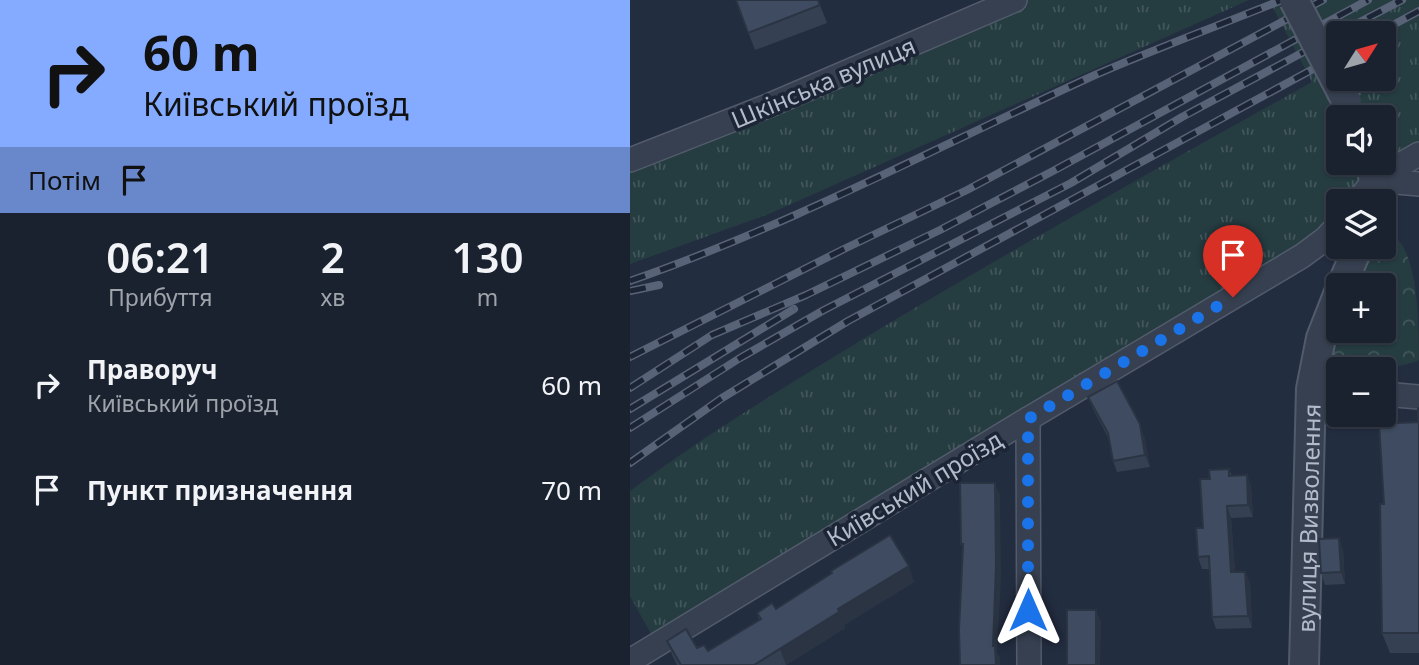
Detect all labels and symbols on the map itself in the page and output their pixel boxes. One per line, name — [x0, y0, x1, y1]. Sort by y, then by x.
north arrow — [1326, 21, 1396, 91]
street label: Шкінська вулиця — [726, 28, 920, 136]
pin — [1203, 225, 1263, 297]
street label: вулиця Визволення — [1288, 403, 1327, 633]
street label: Київський проїзд — [820, 422, 1008, 553]
position arrow — [991, 573, 1065, 647]

